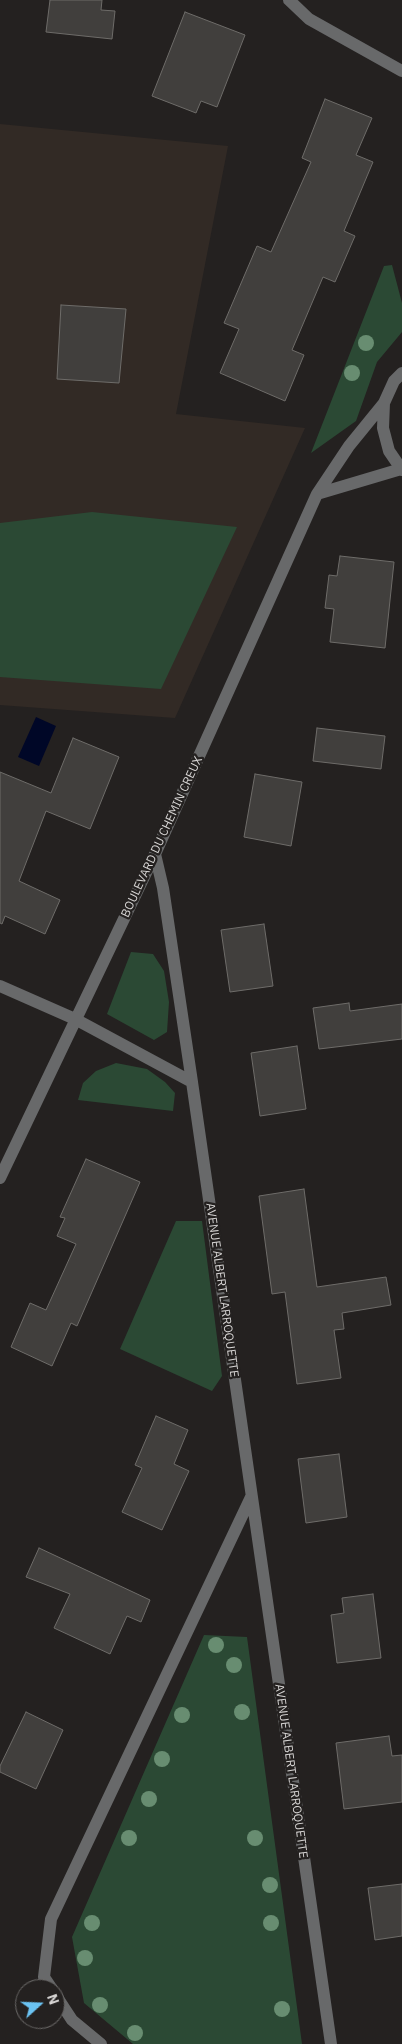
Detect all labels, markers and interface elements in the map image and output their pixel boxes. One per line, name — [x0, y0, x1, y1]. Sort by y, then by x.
street label: BOULEVARD DU CHEMIN CREUX — [118, 754, 206, 920]
street label: AVENUE ALBERT LARROQUETTE — [203, 1202, 241, 1378]
street label: AVENUE ALBERT LARROQUETTE — [272, 1683, 310, 1859]
north arrow — [15, 1979, 65, 2029]
text: N — [43, 1991, 63, 2007]

